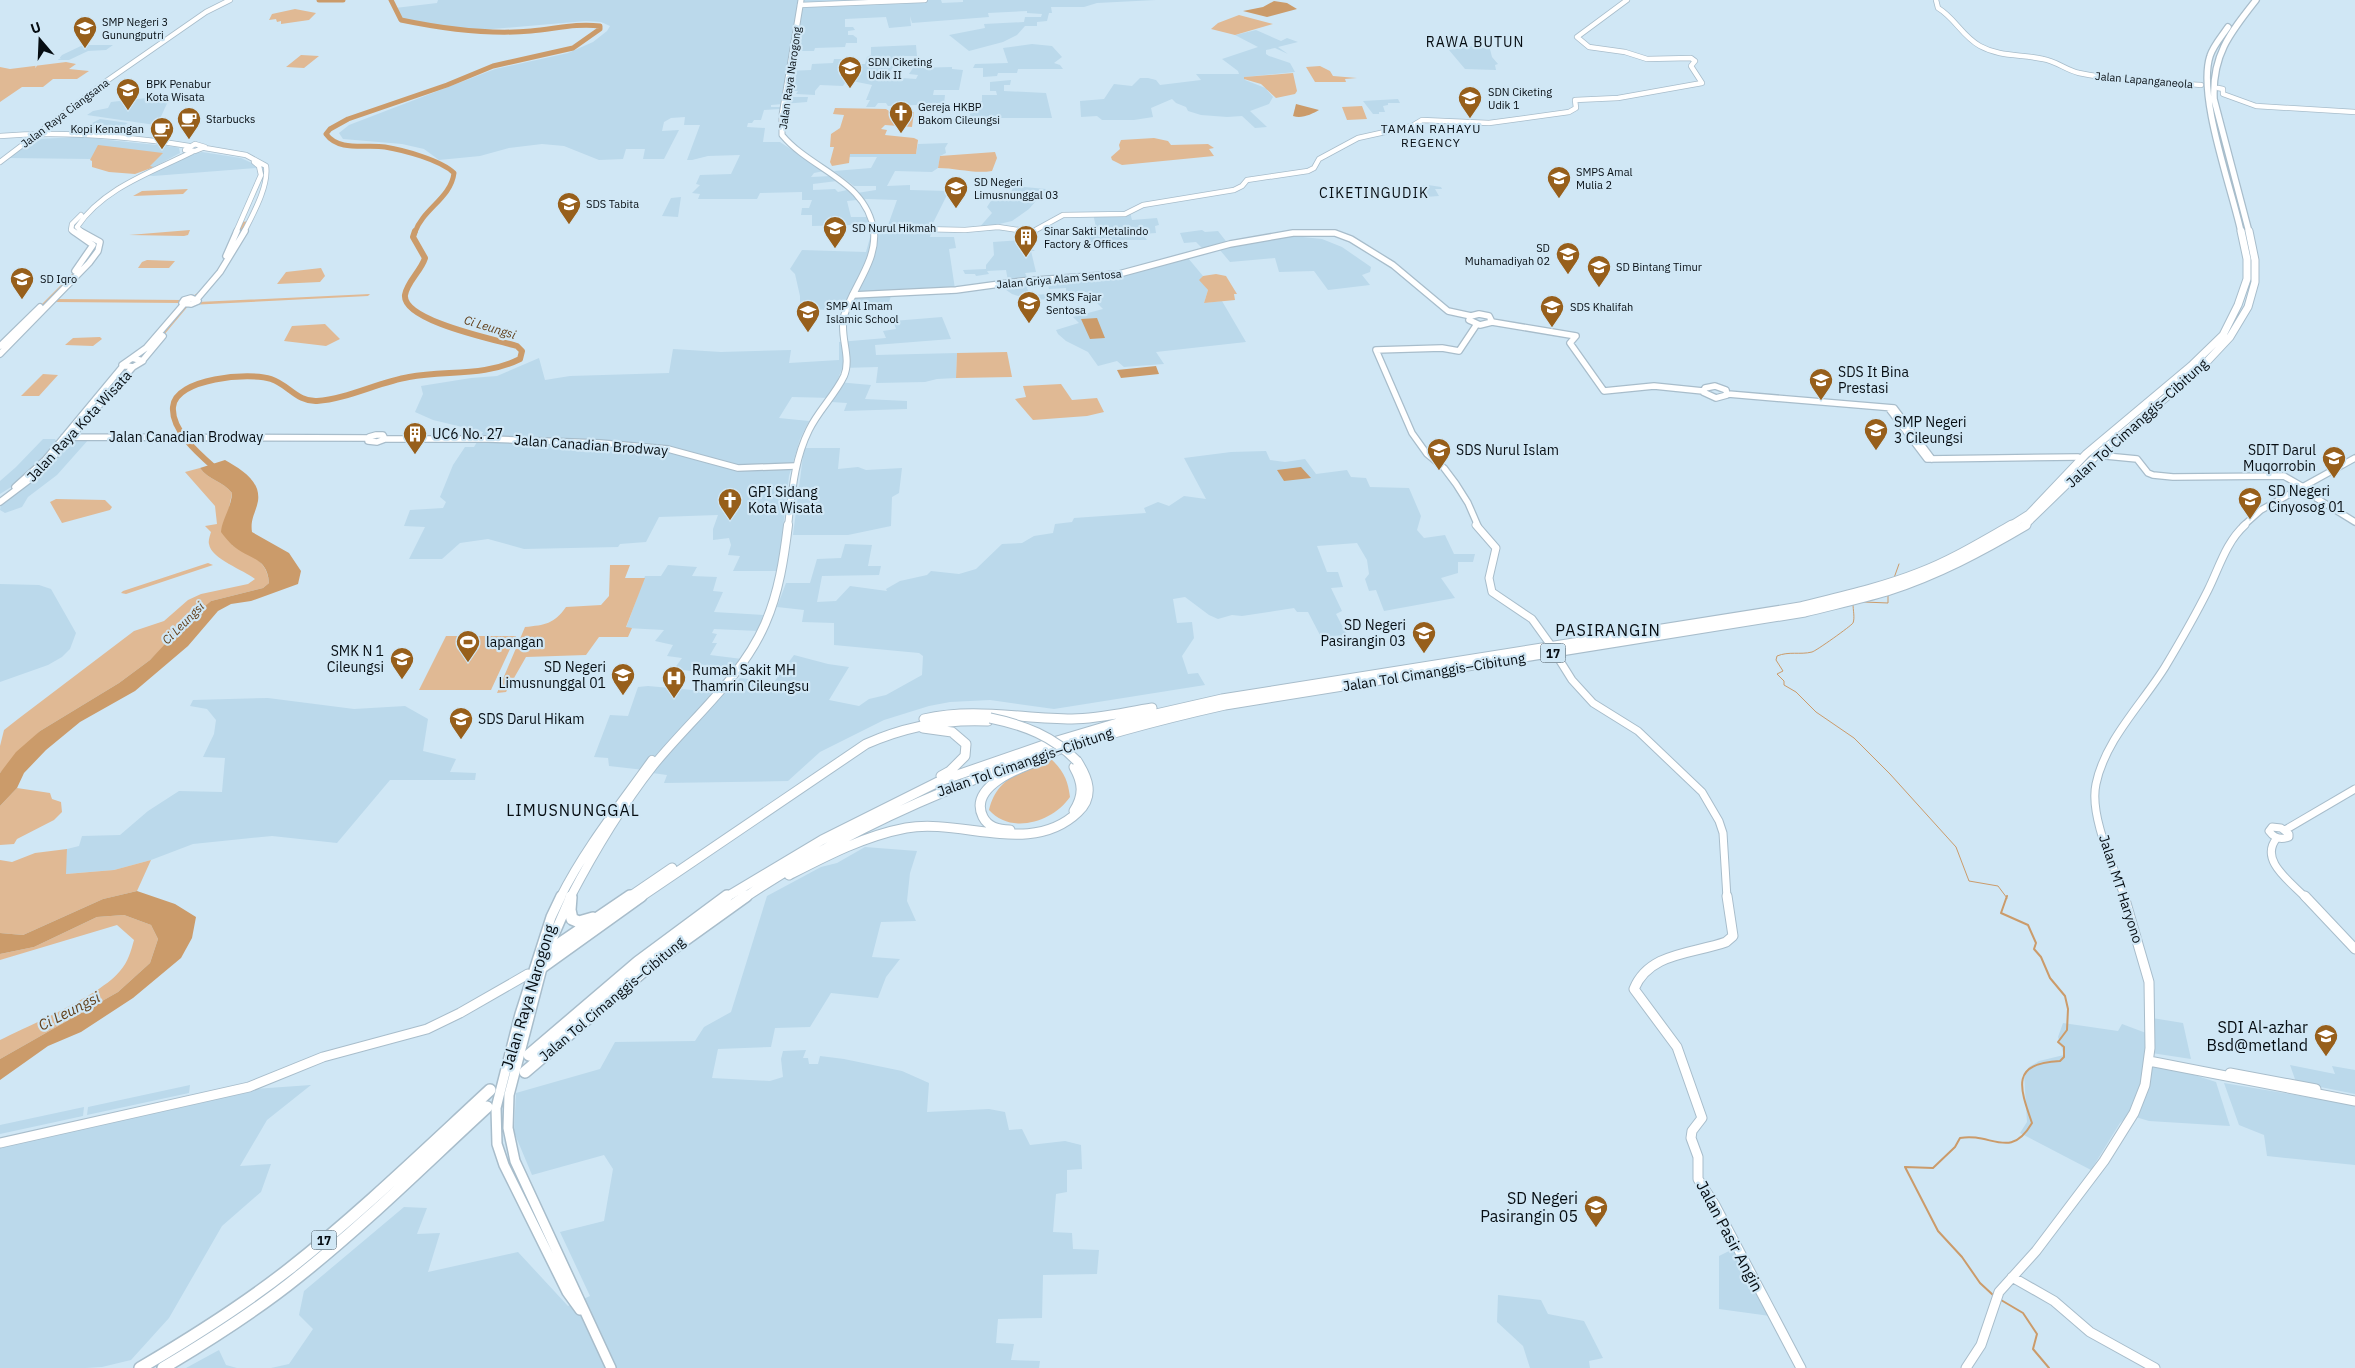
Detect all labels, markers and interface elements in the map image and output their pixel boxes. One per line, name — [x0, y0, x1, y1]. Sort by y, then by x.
north arrow — [15, 15, 65, 65]
school or university icon: SMP Negeri 3 Gunungputri — [72, 15, 98, 49]
place label: SMP Negeri 3 Gunungputri — [102, 15, 168, 42]
text: U — [28, 18, 43, 38]
street label: Jalan Raya Narogong — [776, 26, 804, 130]
district label: RAWA BUTUN — [1426, 33, 1524, 51]
school or university icon: SDN Ciketing Udik II — [837, 55, 863, 89]
place label: SDN Ciketing Udik II — [868, 55, 932, 82]
street label: Jalan Lapanganeola — [2095, 69, 2194, 91]
street label: Jalan Raya Ciangsana — [18, 75, 112, 151]
school or university icon: BPK Penabur Kota Wisata — [115, 77, 141, 111]
place label: BPK Penabur Kota Wisata — [146, 77, 211, 104]
school or university icon: SDN Ciketing Udik 1 — [1457, 85, 1483, 119]
place label: SDN Ciketing Udik 1 — [1488, 85, 1552, 112]
church icon: Gereja HKBP Bakom Cileungsi — [888, 100, 914, 134]
place label: Gereja HKBP Bakom Cileungsi — [918, 100, 1000, 127]
cafe icon: Starbucks — [176, 106, 202, 140]
place label: Starbucks — [206, 112, 255, 126]
cafe icon: Kopi Kenangan — [149, 116, 175, 150]
district label: TAMAN RAHAYU REGENCY — [1381, 121, 1481, 150]
place label: Kopi Kenangan — [70, 122, 144, 136]
school or university icon: SMPS Amal Mulia 2 — [1546, 165, 1572, 199]
place label: SMPS Amal Mulia 2 — [1576, 165, 1633, 192]
school or university icon: SD Negeri Limusnunggal 03 — [943, 175, 969, 209]
place label: SD Negeri Limusnunggal 03 — [974, 175, 1058, 202]
district label: CIKETINGUDIK — [1319, 184, 1429, 202]
school or university icon: SDS Tabita — [556, 191, 582, 225]
place label: SDS Tabita — [586, 197, 639, 211]
school or university icon: SD Nurul Hikmah — [822, 215, 848, 249]
place label: SD Nurul Hikmah — [852, 221, 936, 235]
building icon: Sinar Sakti Metalindo Factory & Offices — [1013, 224, 1039, 258]
place label: Sinar Sakti Metalindo Factory & Offices — [1044, 224, 1148, 251]
place label: SD Muhamadiyah 02 — [1465, 241, 1550, 268]
school or university icon: SD Muhamadiyah 02 — [1555, 241, 1581, 275]
school or university icon: SD Bintang Timur — [1586, 254, 1612, 288]
place label: SD Bintang Timur — [1616, 260, 1702, 274]
school or university icon: SD Iqro — [9, 266, 35, 300]
street label: Jalan Griya Alam Sentosa — [996, 267, 1122, 291]
place label: SD Iqro — [40, 272, 77, 286]
school or university icon: SMKS Fajar Sentosa — [1016, 290, 1042, 324]
place label: SMKS Fajar Sentosa — [1046, 290, 1101, 317]
school or university icon: SDS Khalifah — [1539, 294, 1565, 328]
school or university icon: SMP Al Imam Islamic School — [795, 299, 821, 333]
place label: SMP Al Imam Islamic School — [826, 299, 899, 326]
place label: SDS Khalifah — [1570, 300, 1633, 314]
water label: Ci Leungsi — [462, 312, 519, 342]
street label: Jalan Tol Cimanggis–Cibitung — [2062, 354, 2212, 491]
place label: SDS It Bina Prestasi — [1838, 363, 1909, 397]
street label: Jalan Raya Kota Wisata — [23, 366, 136, 485]
school or university icon: SDS It Bina Prestasi — [1808, 367, 1834, 401]
place label: SMP Negeri 3 Cileungsi — [1894, 413, 1967, 447]
school or university icon: SMP Negeri 3 Cileungsi — [1863, 417, 1889, 451]
building icon: UC6 No. 27 — [402, 421, 428, 455]
place label: UC6 No. 27 — [432, 425, 503, 443]
street label: Jalan Canadian Brodway — [109, 428, 263, 446]
street label: Jalan Canadian Brodway — [513, 431, 669, 459]
school or university icon: SDS Nurul Islam — [1426, 437, 1452, 471]
place label: SDS Nurul Islam — [1456, 441, 1559, 459]
place label: SDIT Darul Muqorrobin — [2243, 441, 2316, 475]
school or university icon: SDIT Darul Muqorrobin — [2321, 445, 2347, 479]
place label: SD Negeri Cinyosog 01 — [2268, 482, 2345, 516]
place label: GPI Sidang Kota Wisata — [748, 483, 823, 517]
school or university icon: SD Negeri Cinyosog 01 — [2237, 486, 2263, 520]
church icon: GPI Sidang Kota Wisata — [717, 487, 743, 521]
water label: Ci Leungsi — [159, 598, 208, 647]
place label: SD Negeri Pasirangin 03 — [1320, 616, 1406, 650]
school or university icon: SD Negeri Pasirangin 03 — [1411, 620, 1437, 654]
district label: PASIRANGIN — [1555, 620, 1661, 640]
sports icon: lapangan — [455, 629, 481, 663]
place label: lapangan — [486, 633, 544, 651]
place label: SMK N 1 Cileungsi — [327, 642, 384, 676]
road number: 17 — [1540, 644, 1566, 662]
school or university icon: SMK N 1 Cileungsi — [389, 646, 415, 680]
street label: Jalan Tol Cimanggis–Cibitung — [1341, 649, 1527, 695]
place label: SD Negeri Limusnunggal 01 — [498, 658, 606, 692]
place label: Rumah Sakit MH Thamrin Cileungsu — [692, 661, 809, 695]
school or university icon: SD Negeri Limusnunggal 01 — [610, 662, 636, 696]
hospital icon: Rumah Sakit MH Thamrin Cileungsu — [661, 665, 687, 699]
school or university icon: SDS Darul Hikam — [448, 706, 474, 740]
place label: SDS Darul Hikam — [478, 710, 584, 728]
street label: Jalan Tol Cimanggis–Cibitung — [935, 723, 1116, 801]
district label: LIMUSNUNGGAL — [506, 800, 640, 820]
street label: Jalan MT Haryono — [2095, 832, 2147, 946]
street label: Jalan Raya Narogong — [496, 922, 560, 1072]
street label: Jalan Tol Cimanggis–Cibitung — [536, 932, 689, 1065]
water label: Ci Leungsi — [35, 987, 103, 1035]
place label: SDI Al-azhar Bsd@metland — [2207, 1017, 2308, 1055]
school or university icon: SDI Al-azhar Bsd@metland — [2313, 1023, 2339, 1057]
street label: Jalan Pasir Angin — [1692, 1177, 1768, 1295]
place label: SD Negeri Pasirangin 05 — [1480, 1188, 1578, 1226]
school or university icon: SD Negeri Pasirangin 05 — [1583, 1194, 1609, 1228]
road number: 17 — [312, 1230, 336, 1250]

